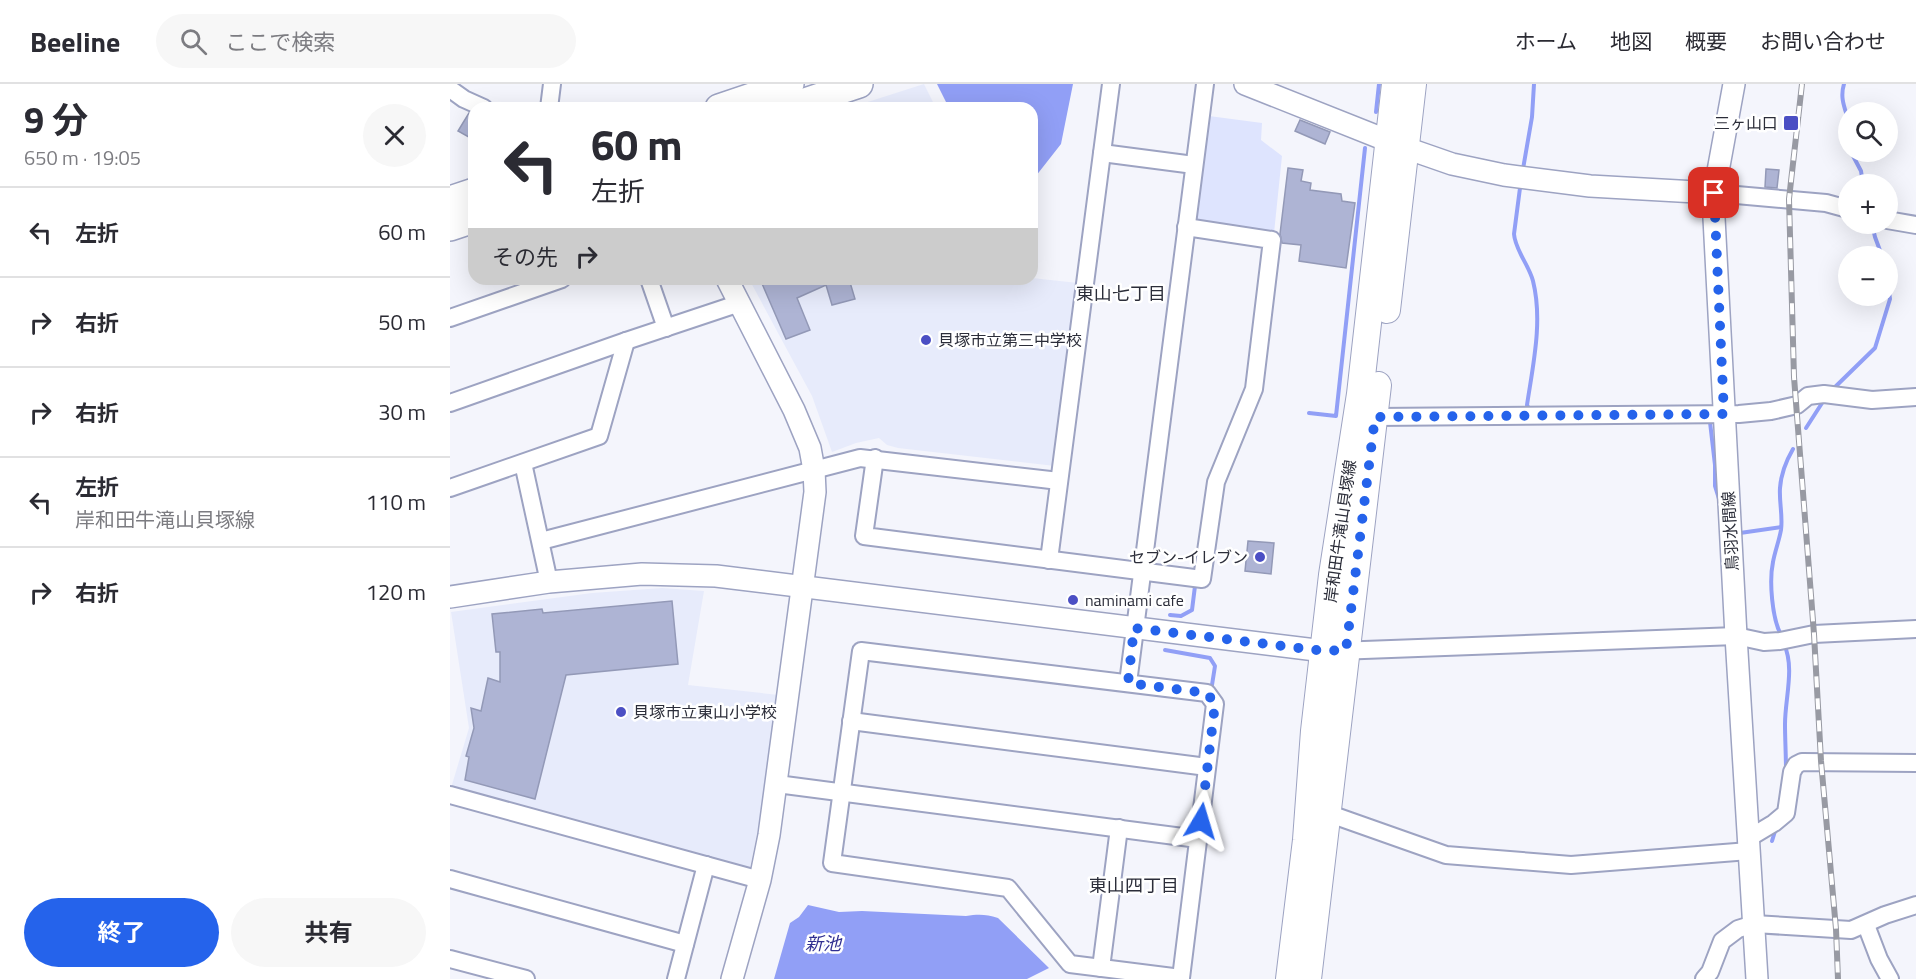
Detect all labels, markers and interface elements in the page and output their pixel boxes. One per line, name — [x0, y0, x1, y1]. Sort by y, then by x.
search box — [156, 14, 576, 68]
text: Beeline — [30, 20, 120, 63]
icon: search — [177, 25, 210, 58]
text: ここで検索 — [225, 25, 335, 59]
text: ホーム — [1515, 25, 1577, 57]
text: 地図 — [1610, 25, 1652, 57]
text: 概要 — [1685, 25, 1727, 57]
text: お問い合わせ — [1760, 25, 1886, 57]
text: 9 分 — [24, 92, 88, 147]
map controls — [1838, 102, 1898, 306]
button: search — [1838, 102, 1898, 162]
button: close — [363, 104, 426, 167]
place label: 三ヶ山口 — [1714, 111, 1778, 135]
text: 60 m — [591, 112, 683, 176]
marker: 三ヶ山口 — [1782, 114, 1800, 132]
icon: left — [492, 126, 570, 204]
text: 650 m · 19:05 — [24, 142, 141, 173]
pin — [1688, 167, 1739, 218]
text: 左折 — [591, 170, 645, 211]
button: + — [1838, 174, 1898, 234]
icon: arrive — [1697, 176, 1730, 209]
text: 60 m — [378, 215, 426, 249]
icon: left — [24, 216, 57, 249]
text: 左折 — [75, 216, 119, 250]
text: その先 — [492, 240, 558, 274]
icon: right — [570, 240, 603, 273]
button: − — [1838, 246, 1898, 306]
district label: 東山七丁目 — [1076, 280, 1166, 307]
text: 50 m — [378, 305, 426, 339]
icon: right — [24, 306, 57, 339]
text: 右折 — [75, 306, 119, 340]
place label: 貝塚市立第三中学校 — [938, 328, 1082, 352]
marker: 貝塚市立第三中学校 — [919, 333, 933, 347]
text: 30 m — [378, 395, 426, 429]
icon: right — [24, 396, 57, 429]
text: 右折 — [75, 396, 119, 430]
street label: 岸和田牛滝山貝塚線 — [1318, 458, 1362, 604]
text: 左折 — [75, 470, 119, 504]
text: 110 m — [366, 485, 426, 519]
icon: left — [24, 486, 57, 519]
street label: 鳥羽水間線 — [1716, 490, 1744, 572]
text: 岸和田牛滝山貝塚線 — [75, 504, 255, 535]
place label: セブン-イレブン — [1129, 545, 1248, 569]
marker: セブン-イレブン — [1253, 550, 1267, 564]
text: 120 m — [366, 575, 426, 609]
icon: right — [24, 576, 57, 609]
text: 右折 — [75, 576, 119, 610]
place label: naminami cafe — [1085, 588, 1184, 612]
marker: naminami cafe — [1066, 593, 1080, 607]
place label: 貝塚市立東山小学校 — [633, 700, 777, 724]
marker: 貝塚市立東山小学校 — [614, 705, 628, 719]
position arrow — [1169, 789, 1233, 853]
district label: 東山四丁目 — [1089, 872, 1179, 899]
button: 終了 — [24, 898, 219, 967]
button: 共有 — [231, 898, 426, 967]
water label: 新池 — [805, 930, 843, 957]

